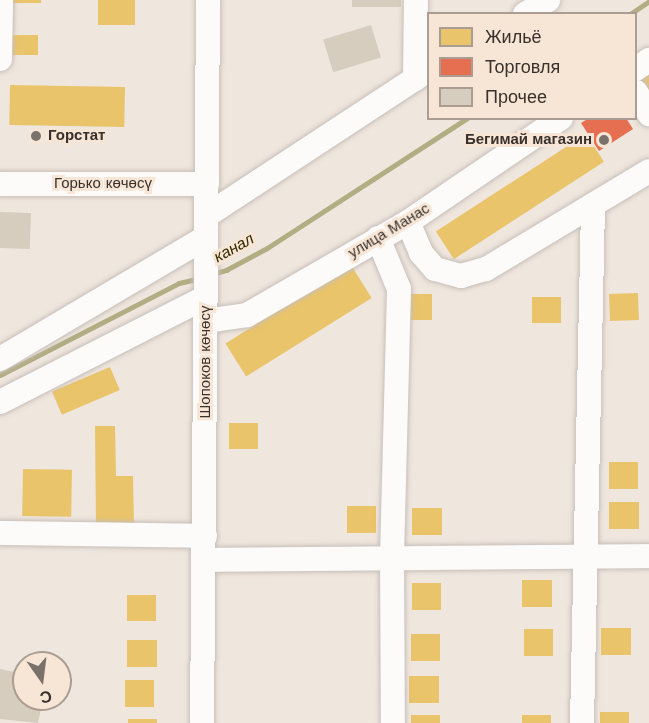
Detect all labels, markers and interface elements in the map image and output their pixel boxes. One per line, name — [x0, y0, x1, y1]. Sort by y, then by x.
legend — [427, 12, 637, 120]
text: Жильё — [485, 26, 542, 47]
text: Торговля — [485, 56, 560, 77]
text: Прочее — [485, 86, 547, 107]
place label: Горстат — [48, 127, 105, 145]
marker: Горстат — [29, 129, 43, 143]
place label: Бегимай магазин — [465, 131, 592, 149]
marker: Бегимай магазин — [597, 133, 611, 147]
street label: Горько көчөсү — [54, 175, 152, 193]
street label: улица Манас — [345, 200, 433, 262]
water label: канал — [211, 229, 257, 267]
street label: Шопоков көчөсү — [197, 306, 215, 418]
north arrow — [12, 651, 72, 711]
text: С — [38, 686, 54, 708]

